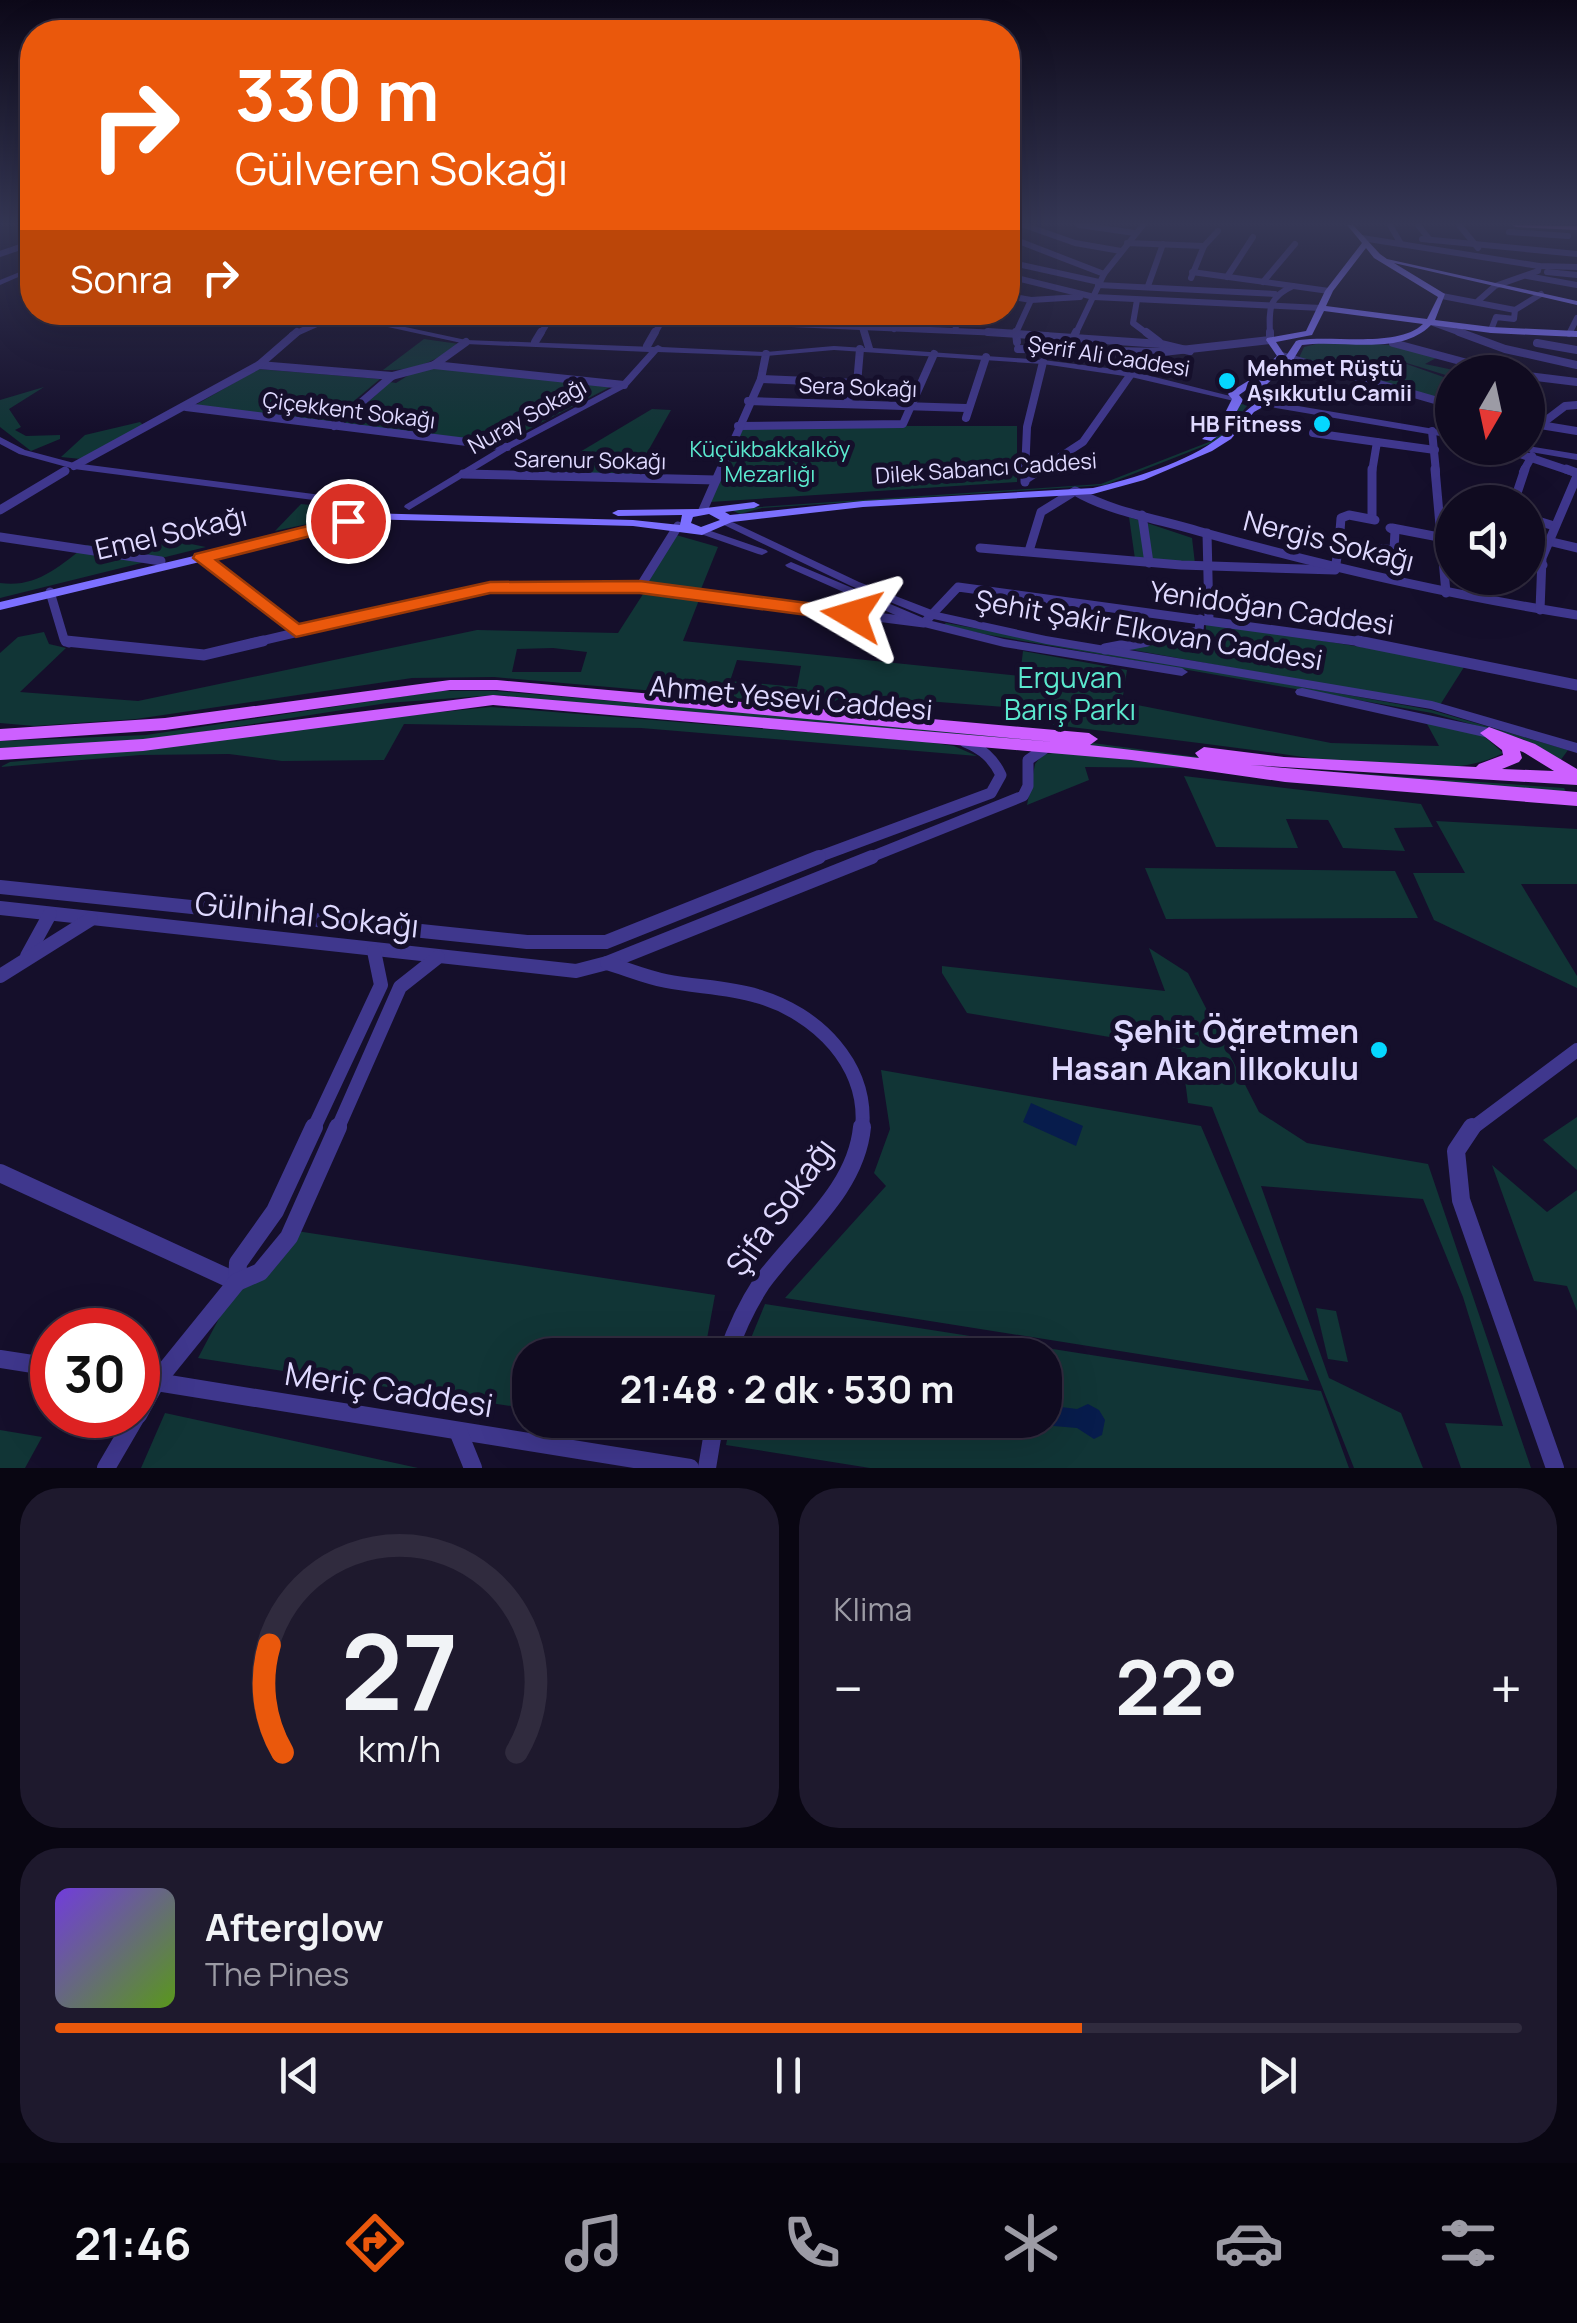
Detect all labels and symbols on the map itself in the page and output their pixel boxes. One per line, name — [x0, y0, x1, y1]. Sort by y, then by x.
street label: Şerif Ali Caddesi — [1026, 328, 1192, 384]
place label: Mehmet Rüştü Aşıkkutlu Camii — [1247, 353, 1412, 408]
north arrow — [1435, 355, 1545, 465]
street label: Sera Sokağı — [798, 370, 918, 404]
marker: Mehmet Rüştü Aşıkkutlu Camii — [1216, 370, 1238, 392]
street label: Nuray Sokağı — [462, 371, 592, 461]
street label: Çiçekkent Sokağı — [261, 385, 437, 435]
place label: HB Fitness — [1190, 409, 1302, 439]
marker: HB Fitness — [1311, 413, 1333, 435]
park label: Küçükbakkalköy Mezarlığı — [690, 434, 851, 489]
street label: Sarenur Sokağı — [514, 444, 666, 476]
street label: Dilek Sabancı Caddesi — [874, 445, 1098, 491]
pin — [306, 479, 391, 564]
street label: Emel Sokağı — [91, 496, 250, 568]
street label: Nergis Sokağı — [1240, 500, 1419, 580]
position arrow — [800, 563, 904, 667]
street label: Yenidoğan Caddesi — [1148, 571, 1397, 643]
street label: Şehit Şakir Elkovan Caddesi — [972, 580, 1326, 678]
park label: Erguvan Barış Parkı — [1004, 658, 1136, 728]
street label: Ahmet Yesevi Caddesi — [648, 666, 934, 728]
street label: Gülnihal Sokağı — [193, 880, 421, 948]
place label: Şehit Öğretmen Hasan Akan İlkokulu — [1051, 1009, 1359, 1090]
marker: Şehit Öğretmen Hasan Akan İlkokulu — [1368, 1039, 1390, 1061]
street label: Şifa Sokağı — [715, 1128, 845, 1284]
speed limit sign: 30 — [30, 1308, 160, 1438]
street label: Meriç Caddesi — [282, 1351, 496, 1427]

